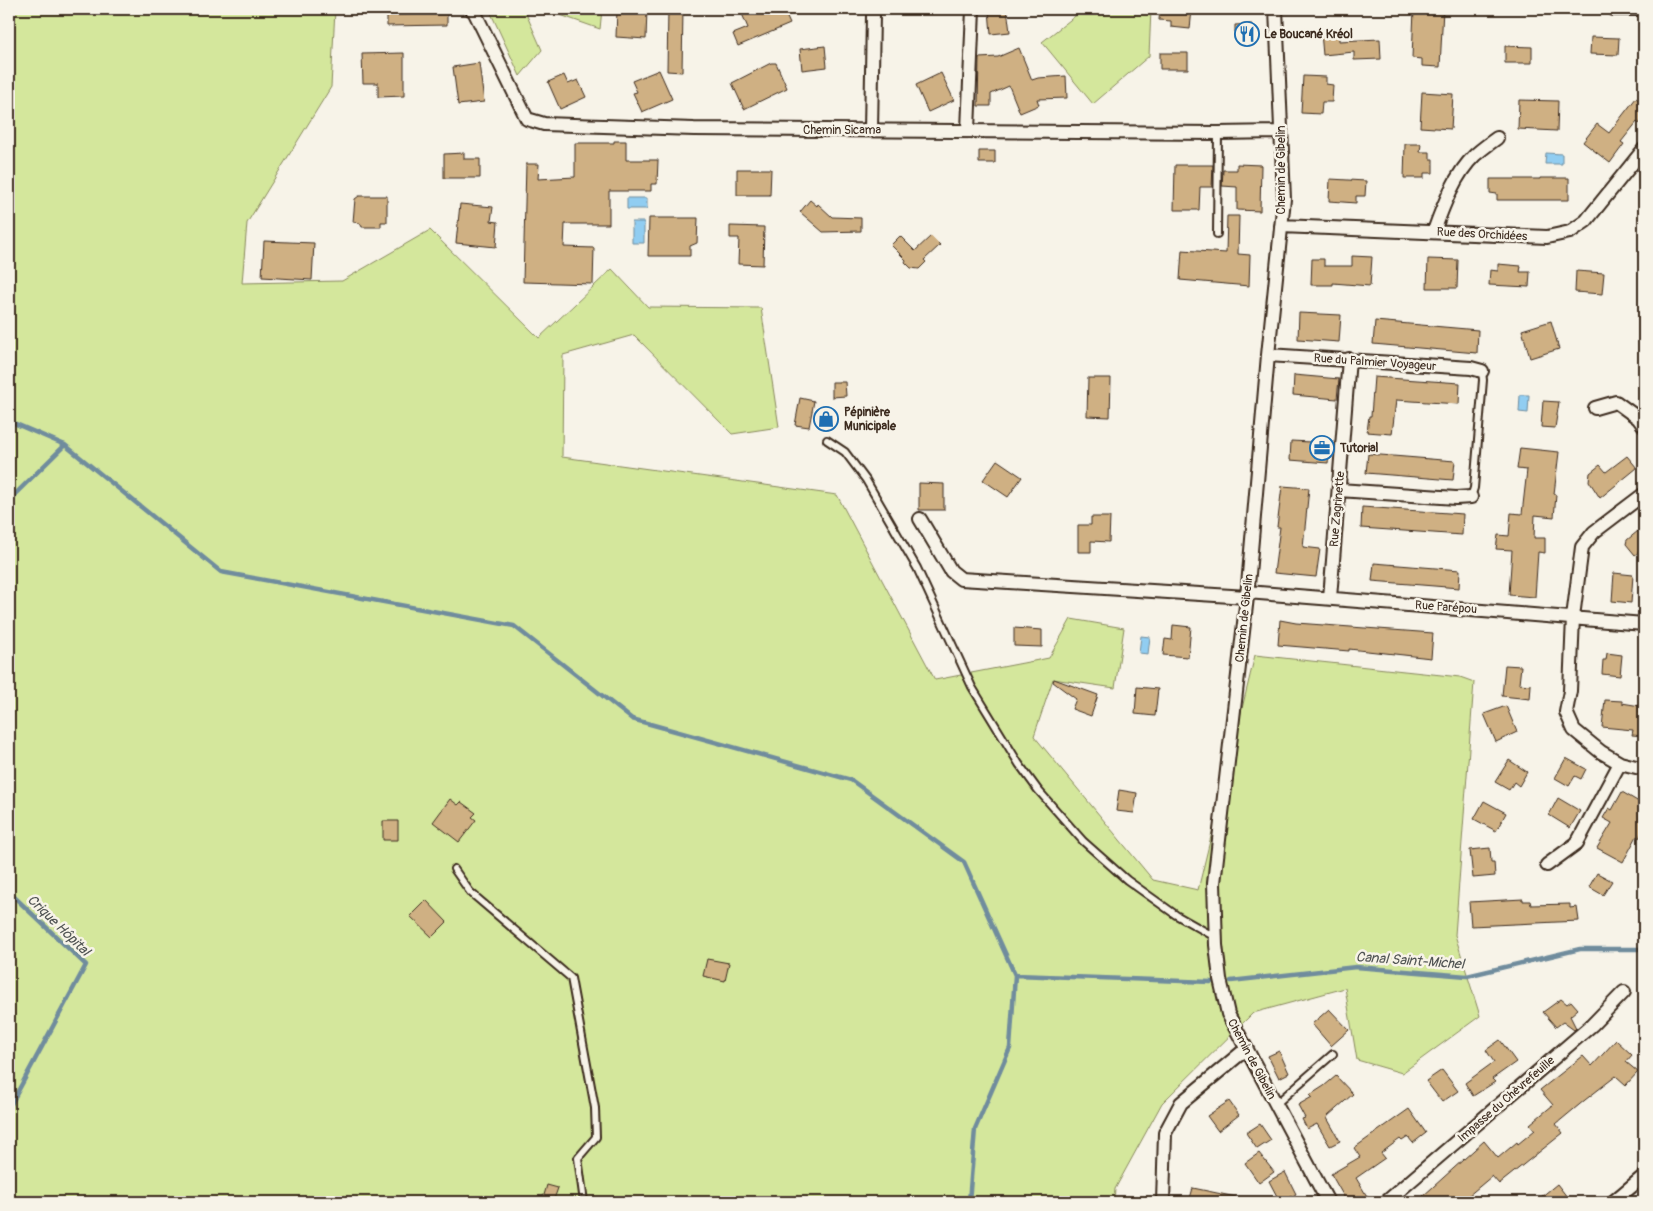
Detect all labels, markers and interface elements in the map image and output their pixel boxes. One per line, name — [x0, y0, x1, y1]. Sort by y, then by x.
restaurant icon: Le Boucané Kréol — [1234, 21, 1260, 47]
place label: Le Boucané Kréol — [1264, 27, 1353, 42]
street label: Chemin Sicama — [803, 123, 881, 138]
street label: Chemin de Gibelin — [1274, 125, 1289, 214]
street label: Rue des Orchidées — [1436, 225, 1528, 244]
street label: Rue du Palmier Voyageur — [1313, 351, 1437, 374]
place label: Pépinière Municipale — [844, 405, 897, 434]
shop icon: Pépinière Municipale — [813, 406, 839, 432]
office icon: Tutorial — [1309, 435, 1335, 461]
place label: Tutorial — [1339, 441, 1379, 456]
street label: Rue Zagrinette — [1327, 471, 1348, 548]
street label: Chemin de Gibelin — [1232, 573, 1257, 663]
street label: Rue Parépou — [1414, 598, 1477, 617]
water label: Crique Hôpital — [24, 891, 95, 961]
water label: Canal Saint-Michel — [1355, 948, 1466, 973]
street label: Chemin de Gibelin — [1224, 1016, 1279, 1102]
street label: Impasse du Chèvrefeuille — [1455, 1053, 1558, 1146]

